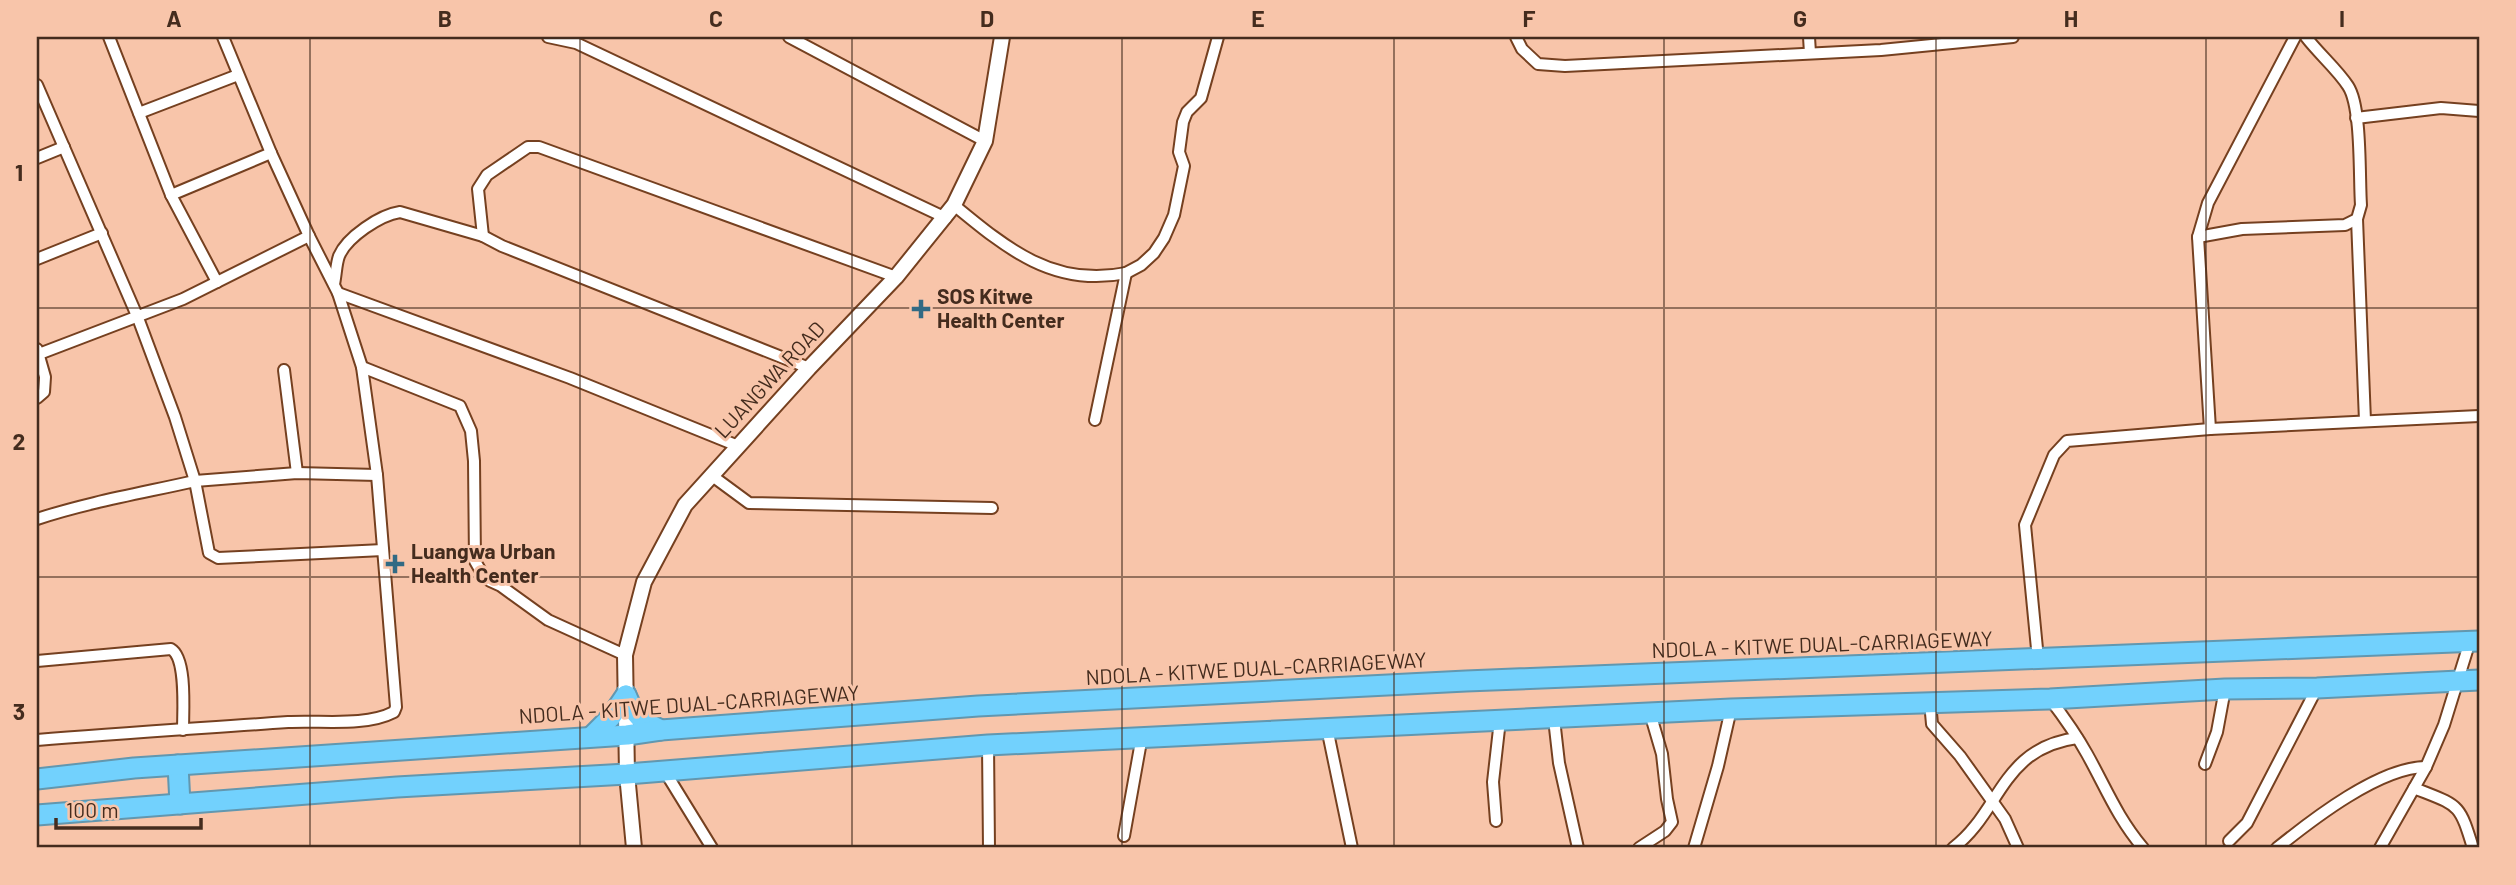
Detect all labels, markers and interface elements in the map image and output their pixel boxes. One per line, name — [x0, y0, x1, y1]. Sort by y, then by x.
text: A — [166, 4, 182, 32]
text: B — [438, 4, 452, 32]
text: C — [709, 4, 723, 32]
text: D — [980, 4, 994, 32]
text: E — [1251, 4, 1265, 32]
text: F — [1523, 4, 1536, 32]
text: G — [1793, 4, 1807, 32]
text: H — [2064, 4, 2078, 32]
text: I — [2339, 4, 2345, 32]
text: 1 — [15, 158, 23, 186]
place label: SOS Kitwe Health Center — [937, 283, 1064, 332]
marker: SOS Kitwe Health Center — [911, 299, 931, 319]
street label: LUANGWA ROAD — [709, 316, 829, 442]
text: 2 — [13, 427, 25, 455]
place label: Luangwa Urban Health Center — [411, 538, 556, 587]
marker: Luangwa Urban Health Center — [385, 554, 405, 574]
street label: NDOLA - KITWE DUAL-CARRIAGEWAY — [1651, 625, 1993, 662]
street label: NDOLA - KITWE DUAL-CARRIAGEWAY — [1085, 646, 1427, 689]
street label: NDOLA - KITWE DUAL-CARRIAGEWAY — [518, 679, 860, 728]
text: 3 — [13, 697, 25, 725]
scale bar — [56, 787, 201, 831]
text: 100 m — [66, 797, 119, 822]

